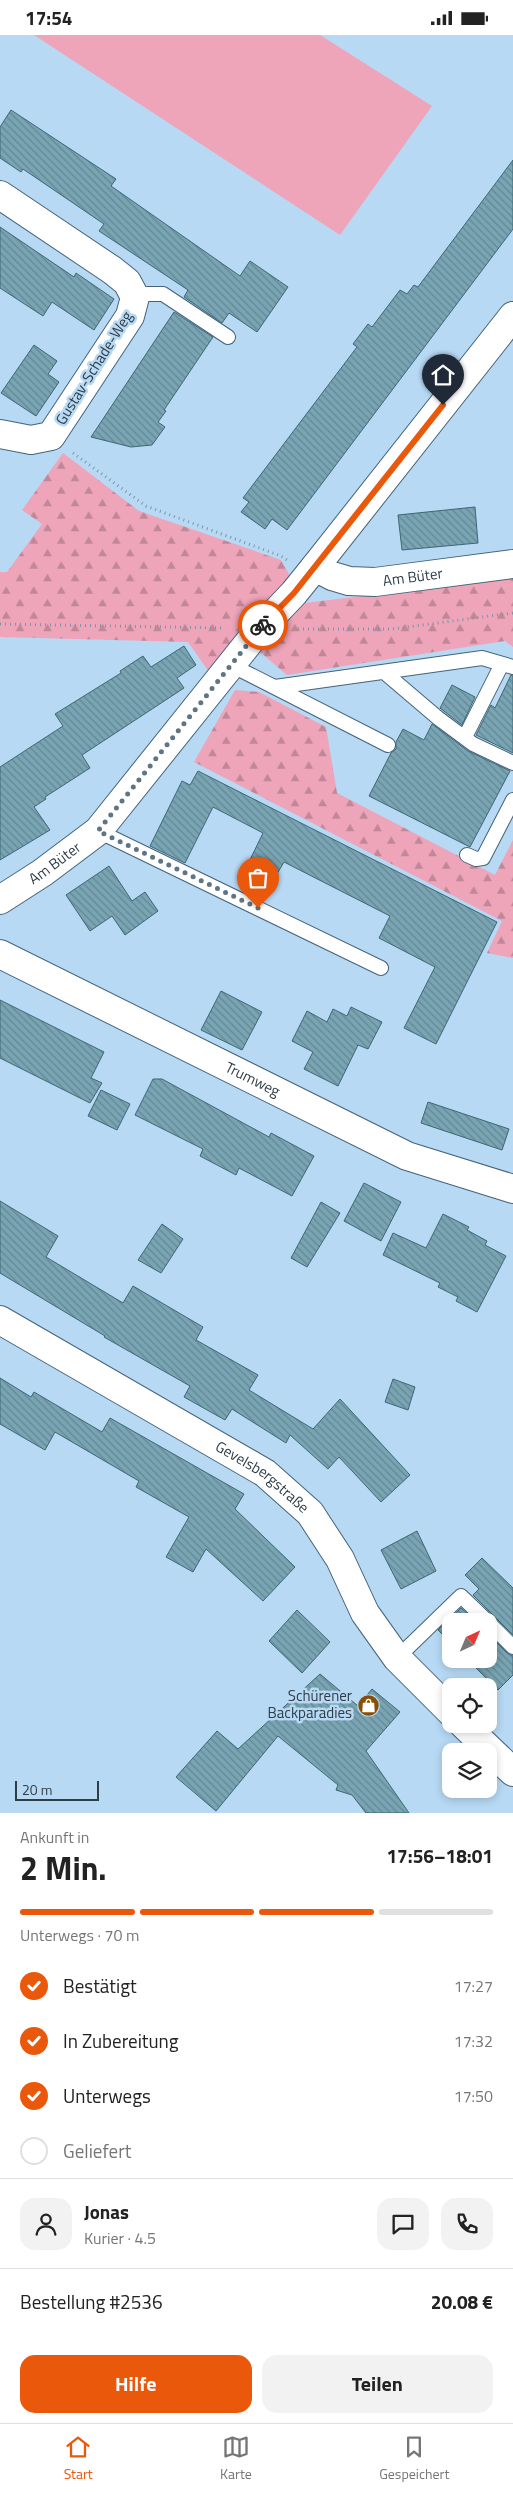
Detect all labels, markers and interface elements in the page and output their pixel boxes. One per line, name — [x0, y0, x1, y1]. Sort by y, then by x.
text: 17:54 — [25, 3, 72, 32]
street label: Gustav-Schade-Weg — [49, 306, 138, 429]
pin — [422, 354, 464, 405]
icon: home — [429, 361, 457, 389]
street label: Am Büter — [381, 561, 444, 592]
courier — [238, 600, 288, 650]
icon: bike — [249, 611, 277, 639]
street label: Am Büter — [24, 836, 85, 890]
pin — [237, 857, 279, 908]
icon: bag — [244, 864, 272, 892]
street label: Trumweg — [221, 1056, 285, 1102]
street label: Gevelsbergstraße — [211, 1435, 315, 1518]
north arrow — [442, 1613, 498, 1667]
map controls — [442, 1613, 497, 1798]
button: locate — [442, 1678, 497, 1733]
place label: Schürener Backparadies — [268, 1684, 352, 1724]
shop icon: Schürener Backparadies — [356, 1693, 380, 1717]
button: layers — [442, 1743, 497, 1798]
scale bar — [15, 1778, 99, 1801]
text: 20 m — [22, 1779, 52, 1800]
text: Ankunft in — [20, 1825, 89, 1849]
text: 17:56–18:01 — [386, 1841, 493, 1870]
text: 2 Min. — [20, 1844, 107, 1892]
text: Unterwegs · 70 m — [20, 1923, 139, 1947]
text: Bestätigt — [63, 1971, 137, 2000]
icon: check — [20, 1972, 48, 2000]
text: 17:27 — [454, 1974, 493, 1998]
text: In Zubereitung — [63, 2026, 179, 2055]
icon: check — [20, 2027, 48, 2055]
text: 17:32 — [454, 2029, 493, 2053]
text: Unterwegs — [63, 2081, 151, 2110]
icon: check — [20, 2082, 48, 2110]
text: 17:50 — [454, 2084, 493, 2108]
text: Geliefert — [63, 2136, 131, 2165]
text: Jonas — [84, 2197, 129, 2226]
button: person — [20, 2198, 72, 2250]
button: chat — [377, 2198, 429, 2250]
button: phone — [441, 2198, 493, 2250]
text: Kurier · 4.5 — [84, 2226, 156, 2250]
text: Bestellung #2536 — [20, 2287, 163, 2316]
text: 20.08 € — [431, 2287, 493, 2316]
button: Hilfe — [20, 2355, 252, 2413]
button: Teilen — [262, 2355, 493, 2413]
tab: Start — [64, 2433, 93, 2484]
tab: Karte — [220, 2433, 252, 2484]
tab: Gespeichert — [379, 2433, 449, 2484]

